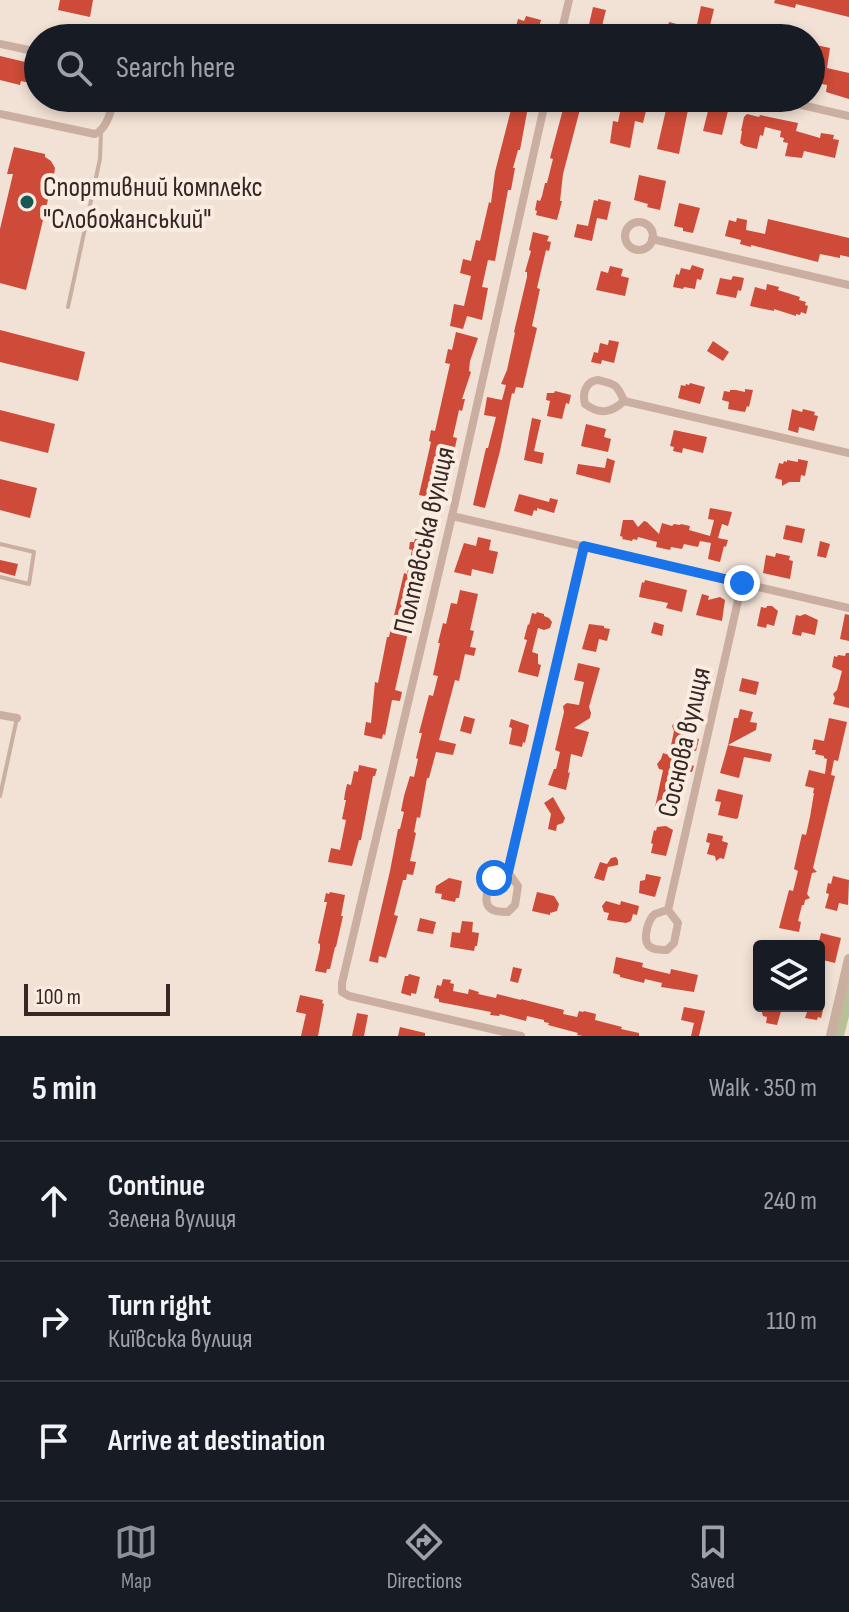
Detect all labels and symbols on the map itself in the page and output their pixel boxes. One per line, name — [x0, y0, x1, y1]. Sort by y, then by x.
place label: Спортивний комплекс "Слобожанський" — [43, 171, 263, 236]
marker: Спортивний комплекс "Слобожанський" — [18, 193, 36, 211]
street label: Полтавська вулиця — [387, 444, 462, 637]
route end — [724, 565, 760, 601]
street label: Соснова вулиця — [651, 664, 718, 820]
route start — [476, 860, 512, 896]
scale bar — [24, 980, 170, 1016]

